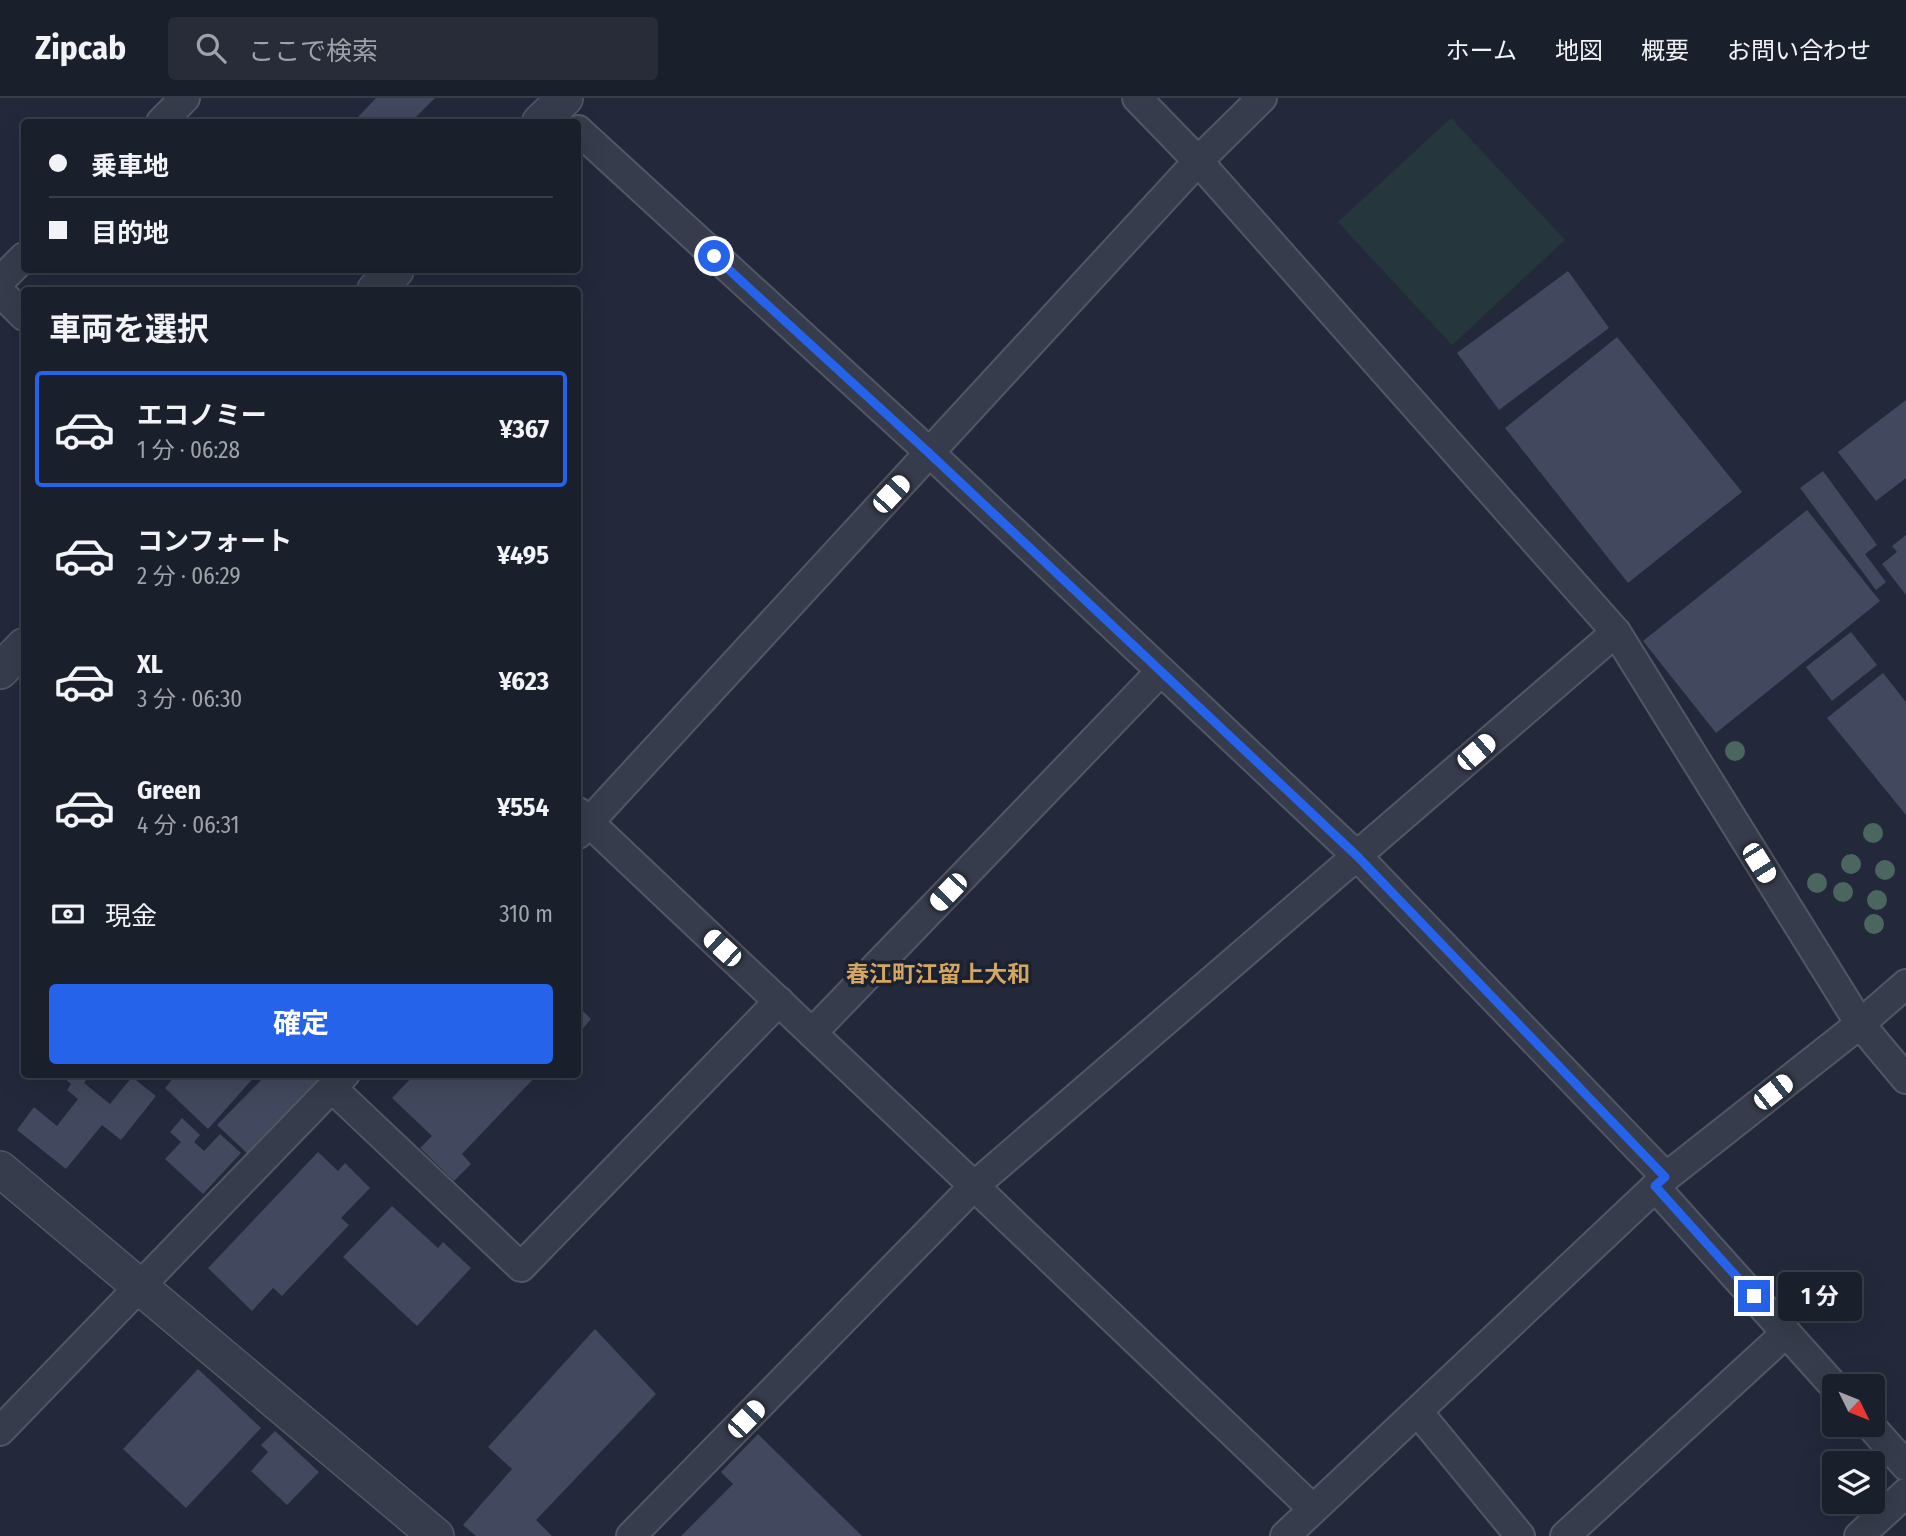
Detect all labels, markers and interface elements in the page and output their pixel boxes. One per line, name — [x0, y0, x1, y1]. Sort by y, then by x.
search box — [168, 17, 658, 80]
text: Zipcab — [35, 28, 126, 68]
icon: search — [192, 29, 230, 67]
text: ここで検索 — [248, 36, 378, 67]
text: ホーム — [1446, 37, 1517, 65]
text: 地図 — [1555, 37, 1603, 65]
text: 概要 — [1641, 37, 1689, 65]
text: お問い合わせ — [1727, 37, 1871, 65]
text: 乗車地 — [91, 151, 169, 182]
text: 目的地 — [91, 218, 169, 249]
route start — [698, 240, 730, 272]
text: 車両を選択 — [49, 310, 209, 348]
icon: car — [53, 398, 116, 461]
text: エコノミー — [137, 400, 267, 431]
text: ¥367 — [499, 414, 549, 445]
text: 1 分 · 06:28 — [137, 436, 240, 464]
car — [869, 471, 914, 517]
icon: car — [53, 524, 116, 587]
text: コンフォート — [137, 526, 292, 557]
text: ¥495 — [497, 540, 549, 571]
text: 2 分 · 06:29 — [137, 562, 241, 590]
text: XL — [137, 649, 163, 680]
icon: car — [53, 650, 116, 713]
text: ¥623 — [499, 666, 549, 697]
text: 3 分 · 06:30 — [137, 685, 242, 713]
car — [1454, 730, 1499, 774]
text: Green — [137, 775, 201, 806]
icon: car — [53, 776, 116, 839]
text: ¥554 — [497, 792, 549, 823]
text: 4 分 · 06:31 — [137, 811, 240, 839]
car — [1739, 840, 1780, 886]
car — [926, 870, 971, 914]
icon: cash — [49, 895, 87, 933]
text: 310 m — [499, 900, 553, 928]
text: 現金 — [105, 901, 157, 932]
car — [700, 926, 745, 970]
district label: 春江町江留上大和 — [846, 960, 1030, 988]
button: 確定 — [49, 984, 553, 1064]
car — [1750, 1071, 1797, 1113]
callout: 1 分 — [1778, 1272, 1862, 1320]
route end — [1738, 1280, 1770, 1312]
text: 1 分 — [1801, 1282, 1839, 1310]
north arrow — [1822, 1374, 1885, 1437]
map controls — [1822, 1374, 1885, 1514]
car — [724, 1397, 769, 1441]
button: layers — [1822, 1451, 1885, 1514]

